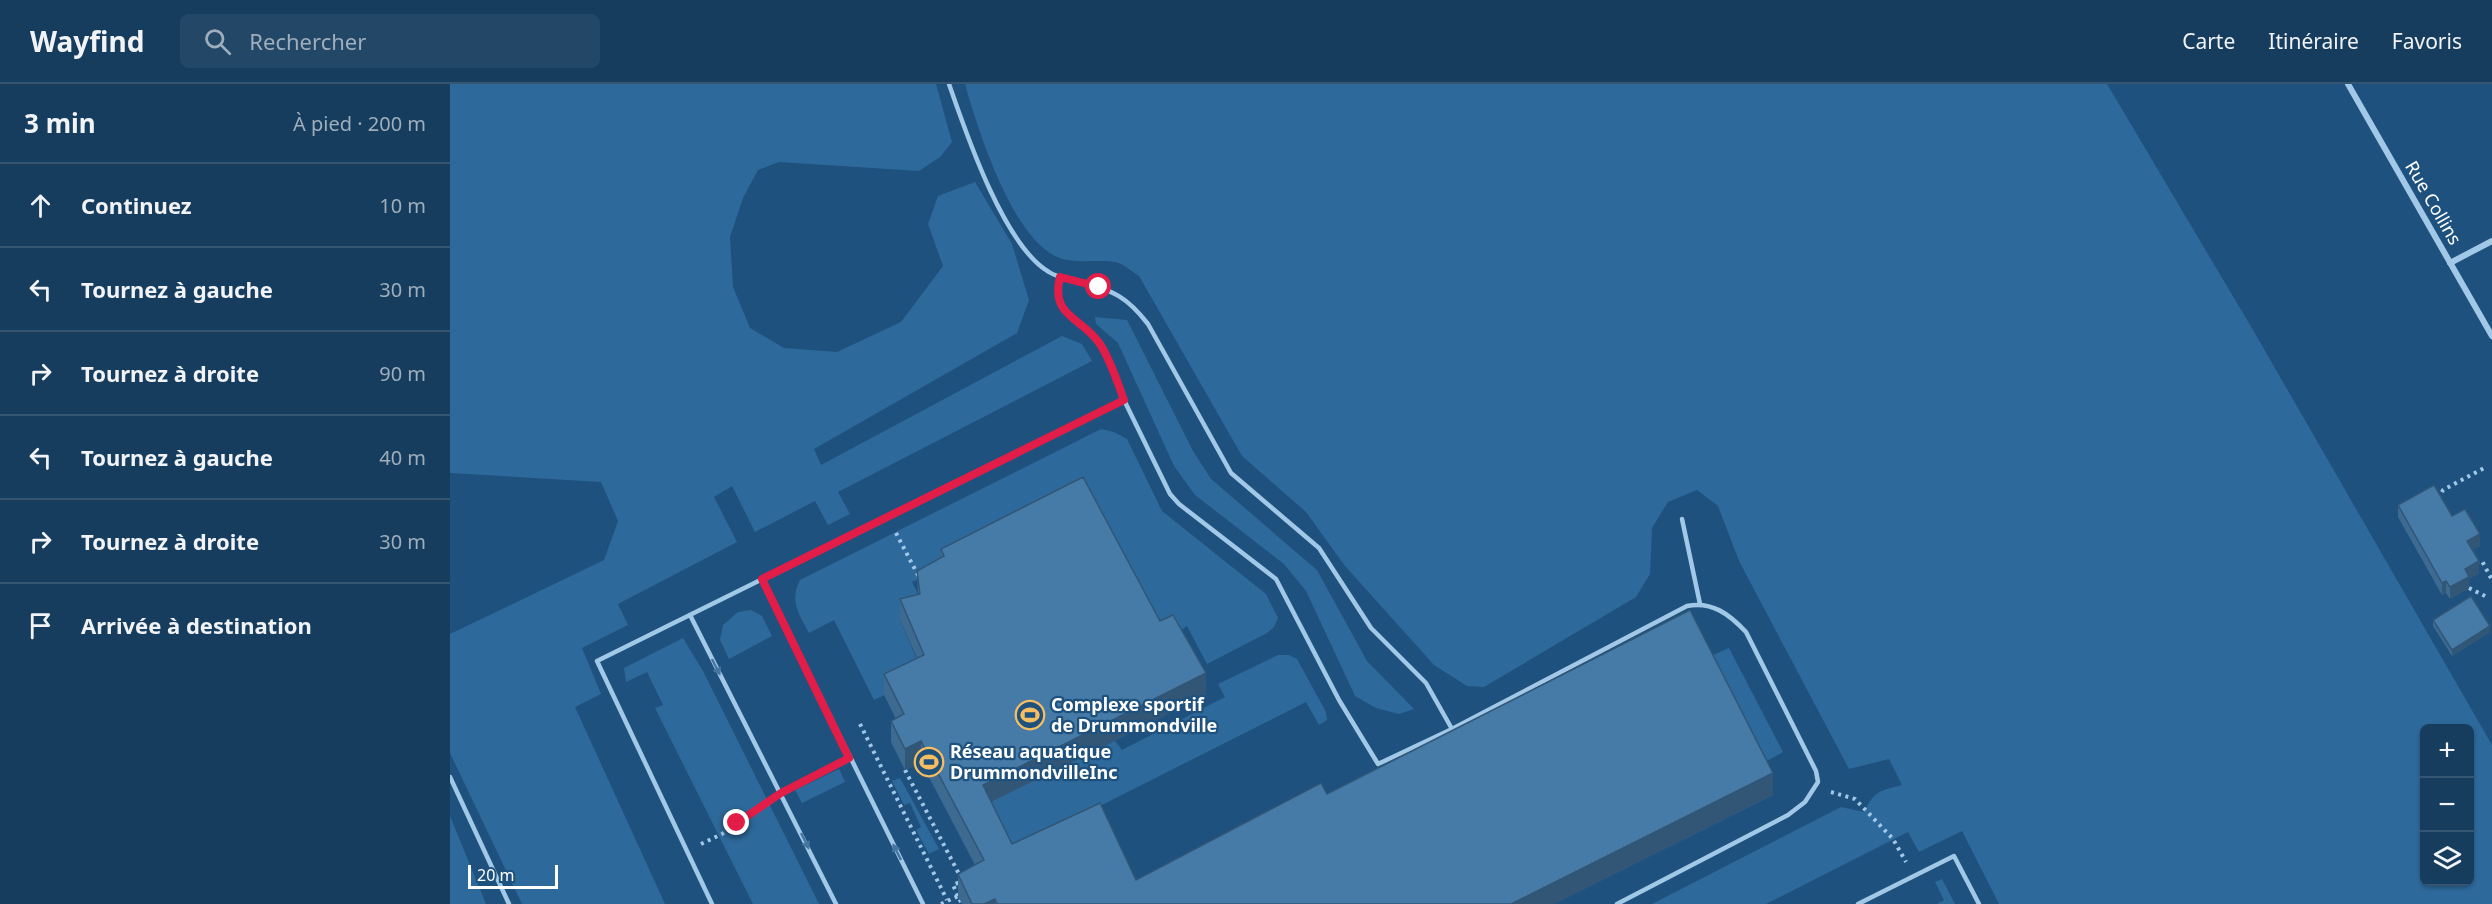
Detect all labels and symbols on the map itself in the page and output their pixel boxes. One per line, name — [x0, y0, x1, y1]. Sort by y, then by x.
street label: Rue Collins — [2400, 156, 2468, 249]
route start — [1085, 273, 1111, 299]
one-way arrow — [711, 658, 721, 676]
place label: Complexe sportif de Drummondville — [1051, 692, 1217, 737]
sports icon: Complexe sportif de Drummondville — [1014, 699, 1046, 731]
place label: Réseau aquatique DrummondvilleInc — [950, 739, 1117, 784]
sports icon: Réseau aquatique DrummondvilleInc — [913, 746, 945, 778]
route end — [723, 809, 749, 835]
one-way arrow — [800, 832, 809, 849]
one-way arrow — [892, 843, 901, 860]
scale bar — [468, 862, 558, 890]

